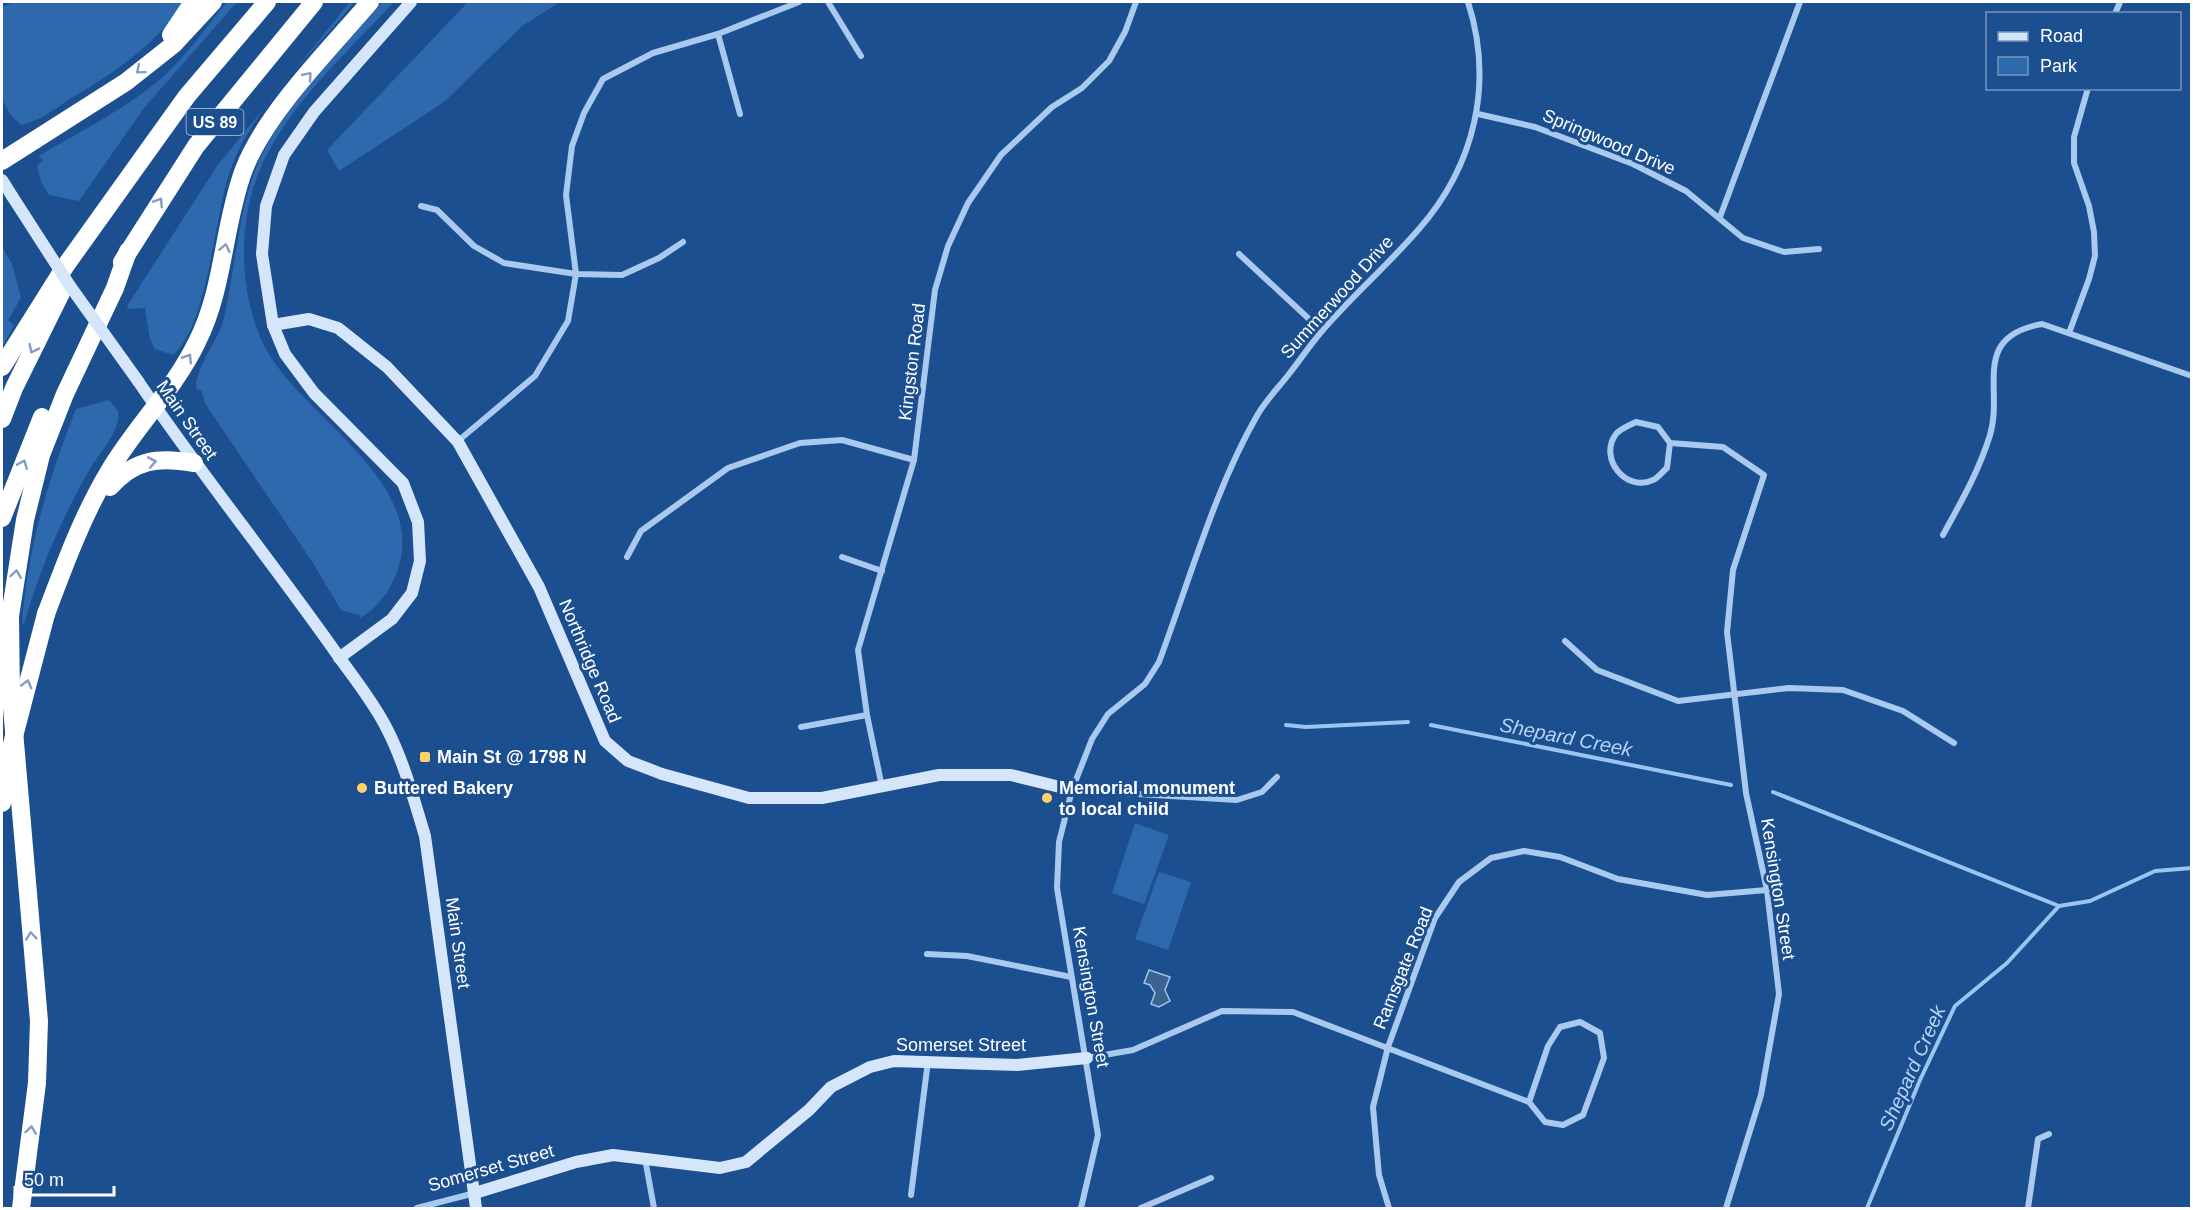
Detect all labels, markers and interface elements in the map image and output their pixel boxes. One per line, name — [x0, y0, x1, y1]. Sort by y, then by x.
legend — [1986, 12, 2181, 90]
text: Road — [2040, 26, 2083, 46]
text: Park — [2040, 56, 2078, 76]
one-way arrow — [136, 62, 147, 73]
one-way arrow — [300, 72, 311, 83]
street label: Springwood Drive — [1540, 105, 1678, 179]
road number: US 89 — [186, 109, 244, 135]
one-way arrow — [152, 198, 164, 208]
street label: Summerwood Drive — [1277, 232, 1397, 362]
one-way arrow — [218, 243, 231, 253]
street label: Kingston Road — [895, 302, 929, 422]
one-way arrow — [28, 342, 40, 353]
one-way arrow — [180, 354, 192, 364]
street label: Main Street — [152, 377, 222, 463]
one-way arrow — [146, 456, 156, 469]
one-way arrow — [16, 459, 28, 470]
one-way arrow — [9, 569, 21, 578]
street label: Northridge Road — [555, 596, 625, 726]
one-way arrow — [20, 680, 33, 690]
water label: Shepard Creek — [1498, 713, 1635, 761]
place label: Main St @ 1798 N — [437, 747, 587, 767]
marker: Main St @ 1798 N — [418, 750, 432, 764]
place label: Buttered Bakery — [374, 778, 513, 798]
place label: Memorial monument to local child — [1059, 778, 1235, 819]
marker: Buttered Bakery — [355, 781, 369, 795]
marker: Memorial monument to local child — [1040, 791, 1054, 805]
street label: Kensington Street — [1757, 817, 1799, 961]
street label: Main Street — [442, 896, 474, 990]
street label: Ramsgate Road — [1369, 904, 1437, 1032]
street label: Kensington Street — [1069, 925, 1113, 1069]
one-way arrow — [25, 931, 38, 940]
water label: Shepard Creek — [1875, 1001, 1950, 1134]
street label: Somerset Street — [896, 1035, 1026, 1055]
one-way arrow — [24, 1125, 37, 1134]
street label: Somerset Street — [426, 1140, 556, 1196]
scale bar — [15, 1159, 114, 1197]
text: 50 m — [24, 1170, 64, 1190]

